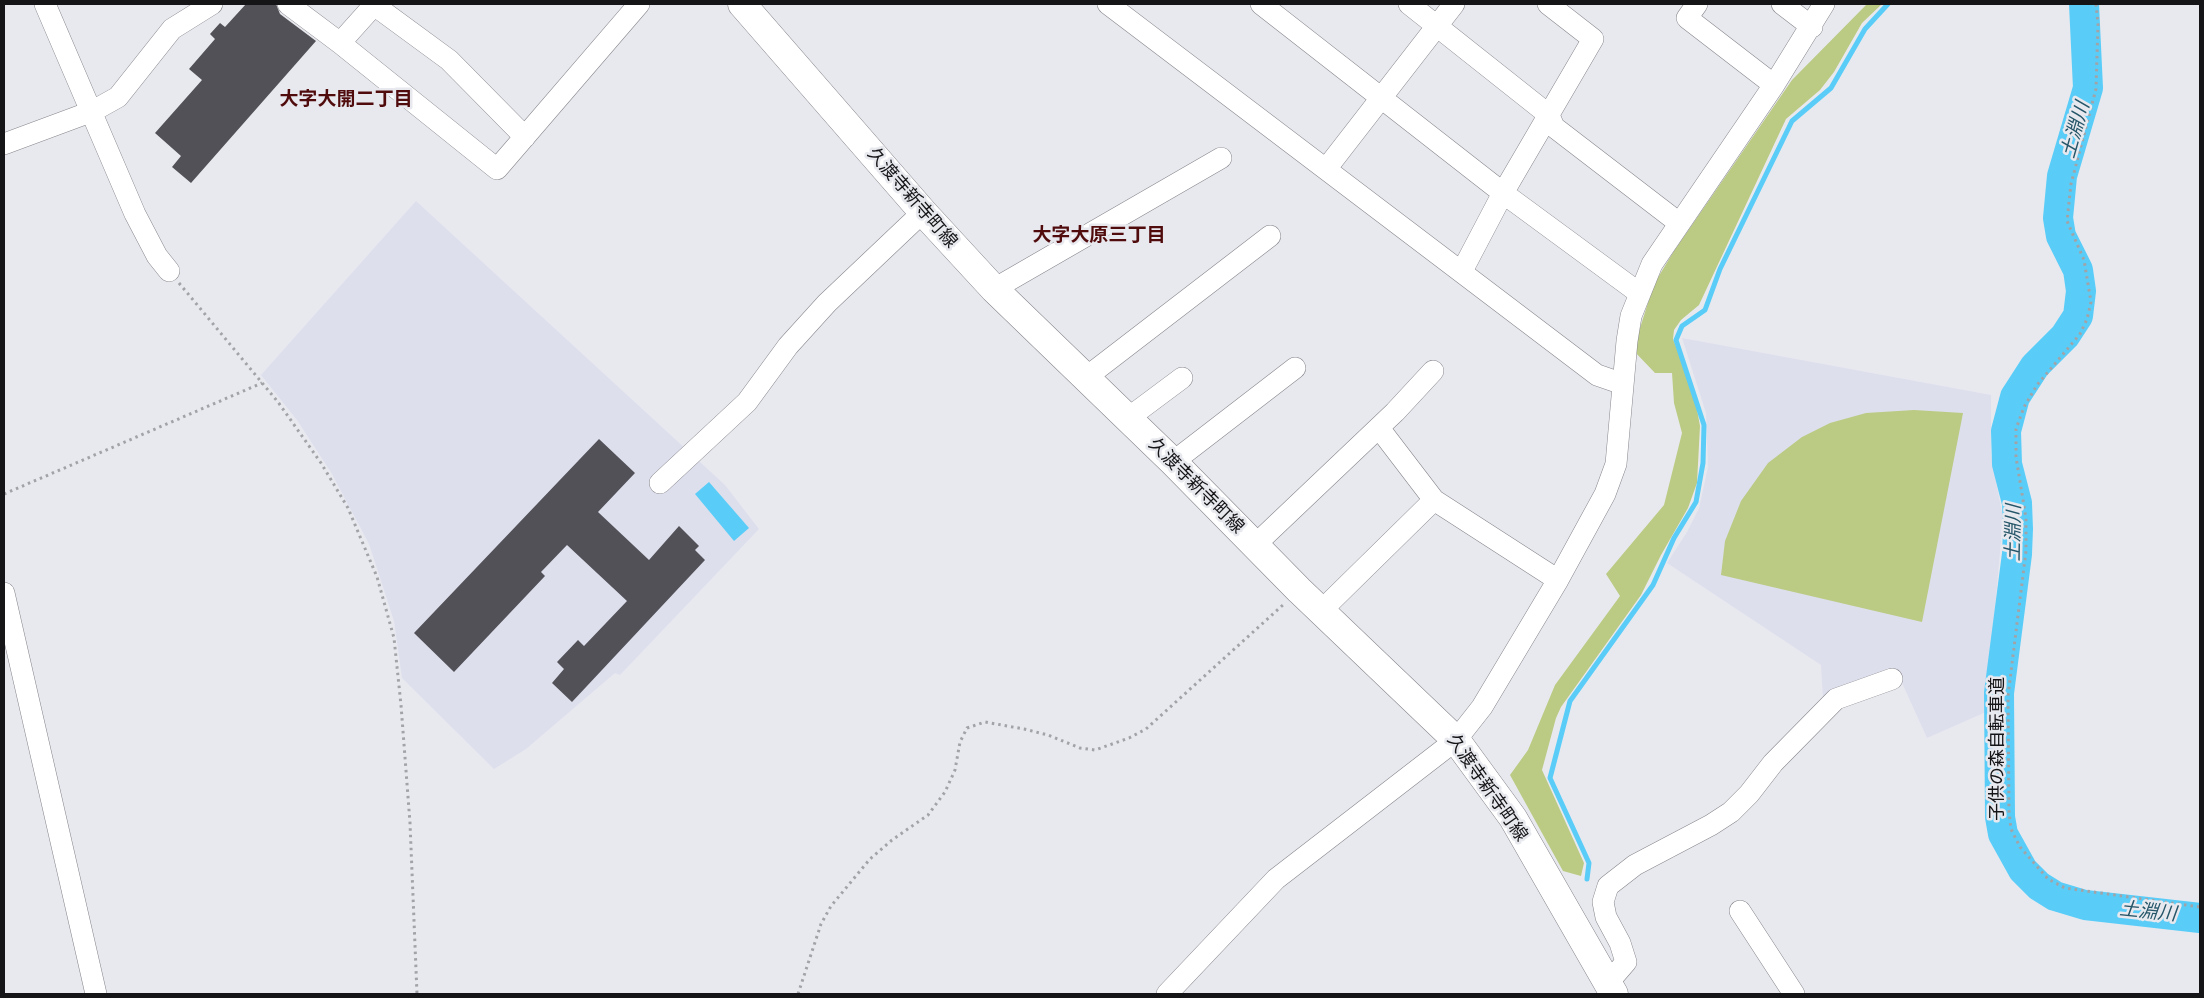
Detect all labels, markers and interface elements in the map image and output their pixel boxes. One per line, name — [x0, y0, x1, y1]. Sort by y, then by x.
district label: 大字大開二丁目 — [280, 89, 412, 111]
water label: 土淵川 — [2057, 99, 2095, 161]
street label: 久渡寺新寺町線 — [863, 143, 961, 253]
district label: 大字大原三丁目 — [1033, 225, 1165, 247]
street label: 久渡寺新寺町線 — [1144, 434, 1248, 538]
water label: 土淵川 — [2002, 504, 2026, 562]
street label: 子供の森自転車道 — [1987, 677, 2009, 821]
street label: 久渡寺新寺町線 — [1442, 730, 1532, 846]
water label: 土淵川 — [2118, 898, 2178, 926]

